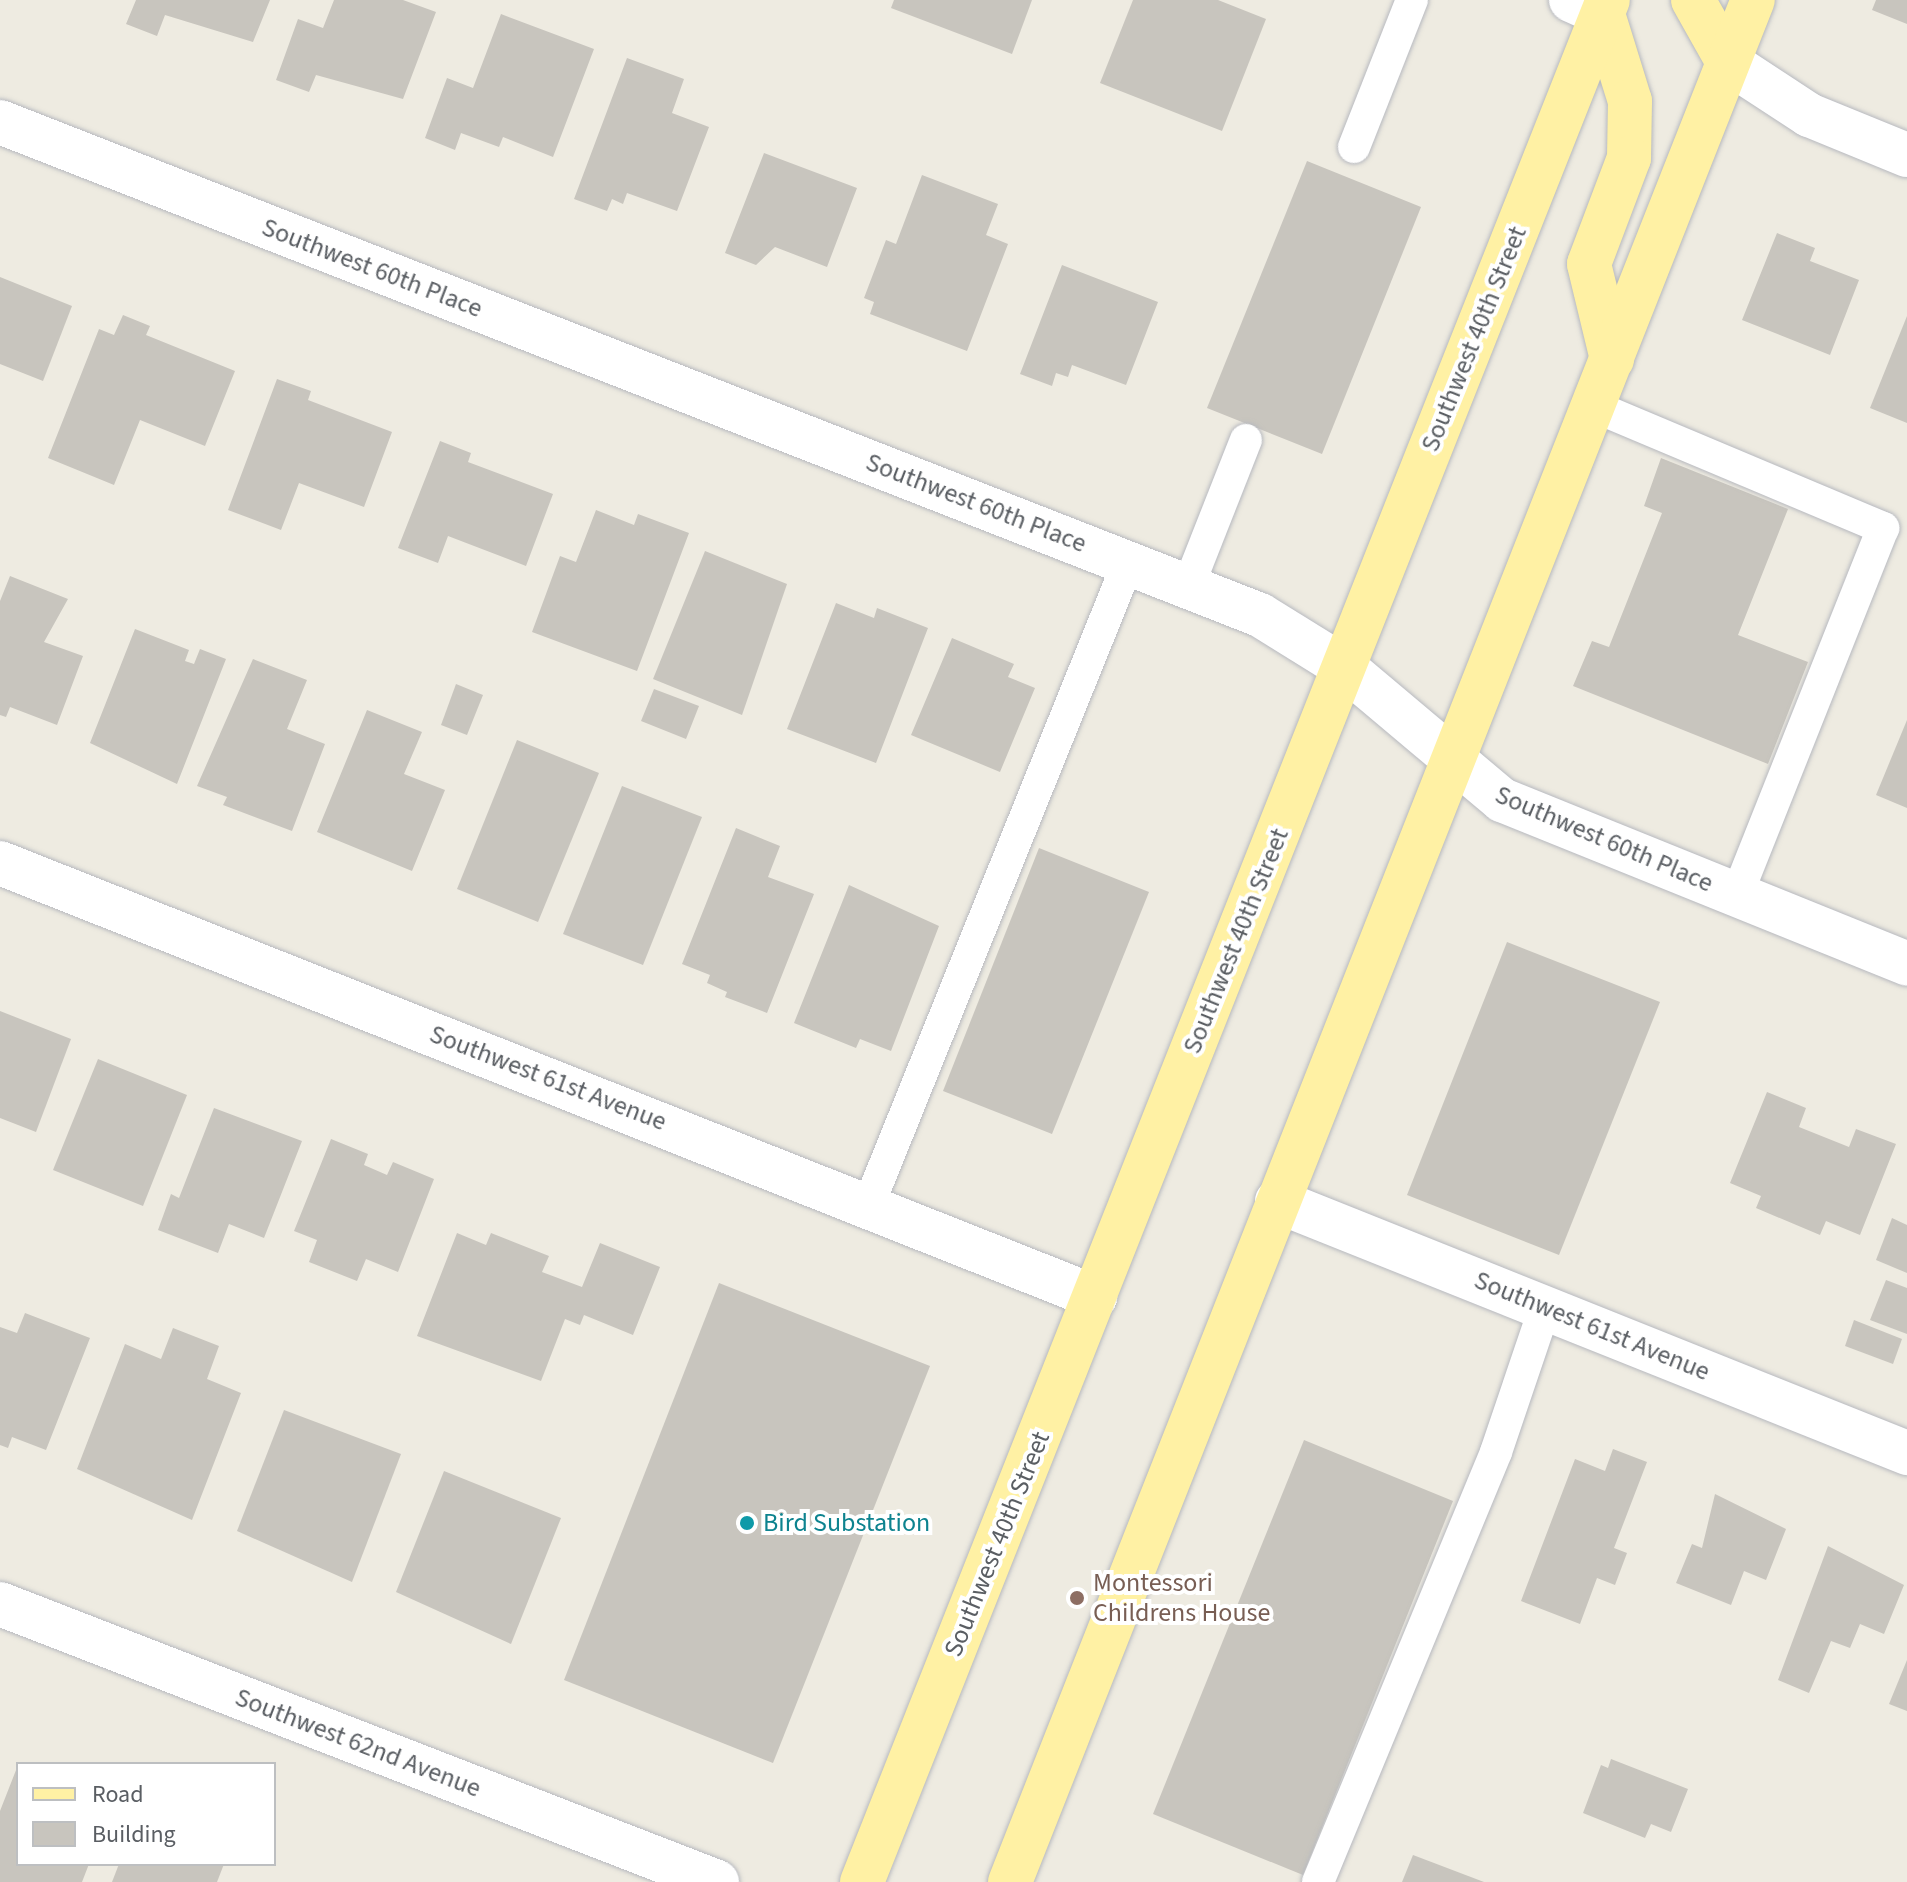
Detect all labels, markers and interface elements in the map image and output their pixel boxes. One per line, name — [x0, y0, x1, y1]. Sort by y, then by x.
street label: Southwest 60th Place — [257, 212, 487, 324]
street label: Southwest 40th Street — [1415, 222, 1533, 456]
street label: Southwest 60th Place — [861, 447, 1091, 559]
street label: Southwest 60th Place — [1490, 779, 1718, 899]
street label: Southwest 40th Street — [1177, 824, 1295, 1058]
street label: Southwest 61st Avenue — [425, 1018, 671, 1138]
street label: Southwest 61st Avenue — [1470, 1264, 1714, 1388]
street label: Southwest 40th Street — [938, 1427, 1056, 1661]
place label: Bird Substation — [763, 1507, 930, 1539]
marker: Bird Substation — [738, 1514, 756, 1532]
place label: Montessori Childrens House — [1093, 1567, 1270, 1628]
marker: Montessori Childrens House — [1068, 1589, 1086, 1607]
street label: Southwest 62nd Avenue — [231, 1682, 485, 1804]
legend — [16, 1762, 276, 1866]
text: Road — [92, 1777, 144, 1812]
text: Building — [92, 1817, 176, 1852]

